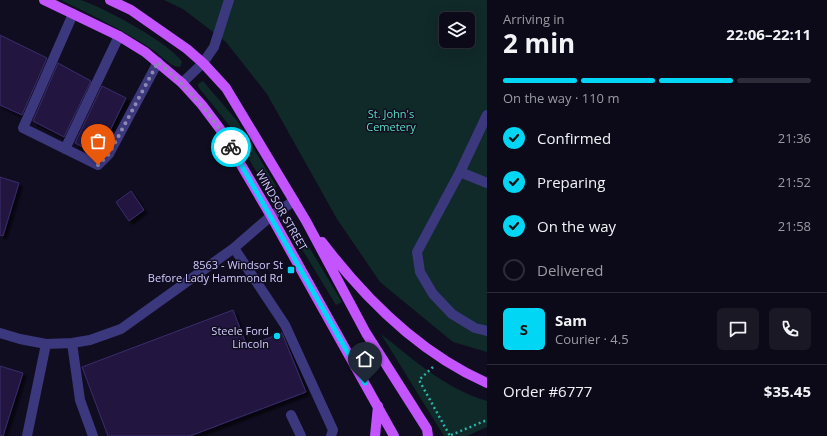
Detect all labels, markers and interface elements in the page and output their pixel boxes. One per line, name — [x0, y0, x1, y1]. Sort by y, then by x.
text: Arriving in — [503, 10, 565, 28]
map controls — [439, 12, 475, 48]
button: layers — [439, 12, 475, 48]
text: 22:06–22:11 — [726, 24, 811, 44]
text: 2 min — [503, 25, 575, 61]
text: On the way · 110 m — [503, 89, 619, 107]
park label: St. John's Cemetery — [366, 106, 416, 134]
pin — [81, 124, 115, 165]
courier — [211, 127, 251, 167]
icon: check — [503, 127, 525, 149]
text: Confirmed — [537, 128, 611, 148]
text: 21:36 — [778, 129, 811, 147]
icon: bag — [87, 130, 109, 152]
icon: bike — [220, 136, 242, 158]
street label: WINDSOR STREET — [253, 167, 311, 253]
icon: check — [503, 171, 525, 193]
text: Preparing — [537, 172, 605, 192]
text: 21:52 — [778, 173, 811, 191]
icon: check — [503, 215, 525, 237]
text: On the way — [537, 216, 616, 236]
text: 21:58 — [778, 217, 811, 235]
place label: 8563 - Windsor St Before Lady Hammond Rd — [148, 257, 283, 285]
text: Delivered — [537, 260, 604, 280]
marker: 8563 - Windsor St Before Lady Hammond Rd — [286, 265, 296, 275]
button: chat — [717, 308, 759, 350]
button: phone — [769, 308, 811, 350]
text: Sam — [555, 310, 587, 330]
text: S — [520, 319, 528, 339]
place label: Steele Ford Lincoln — [211, 323, 269, 351]
text: Courier · 4.5 — [555, 330, 629, 348]
marker: Steele Ford Lincoln — [272, 331, 282, 341]
pin — [348, 342, 382, 383]
icon: home — [354, 348, 376, 370]
text: Order #6777 — [503, 381, 592, 401]
text: $35.45 — [764, 381, 811, 401]

